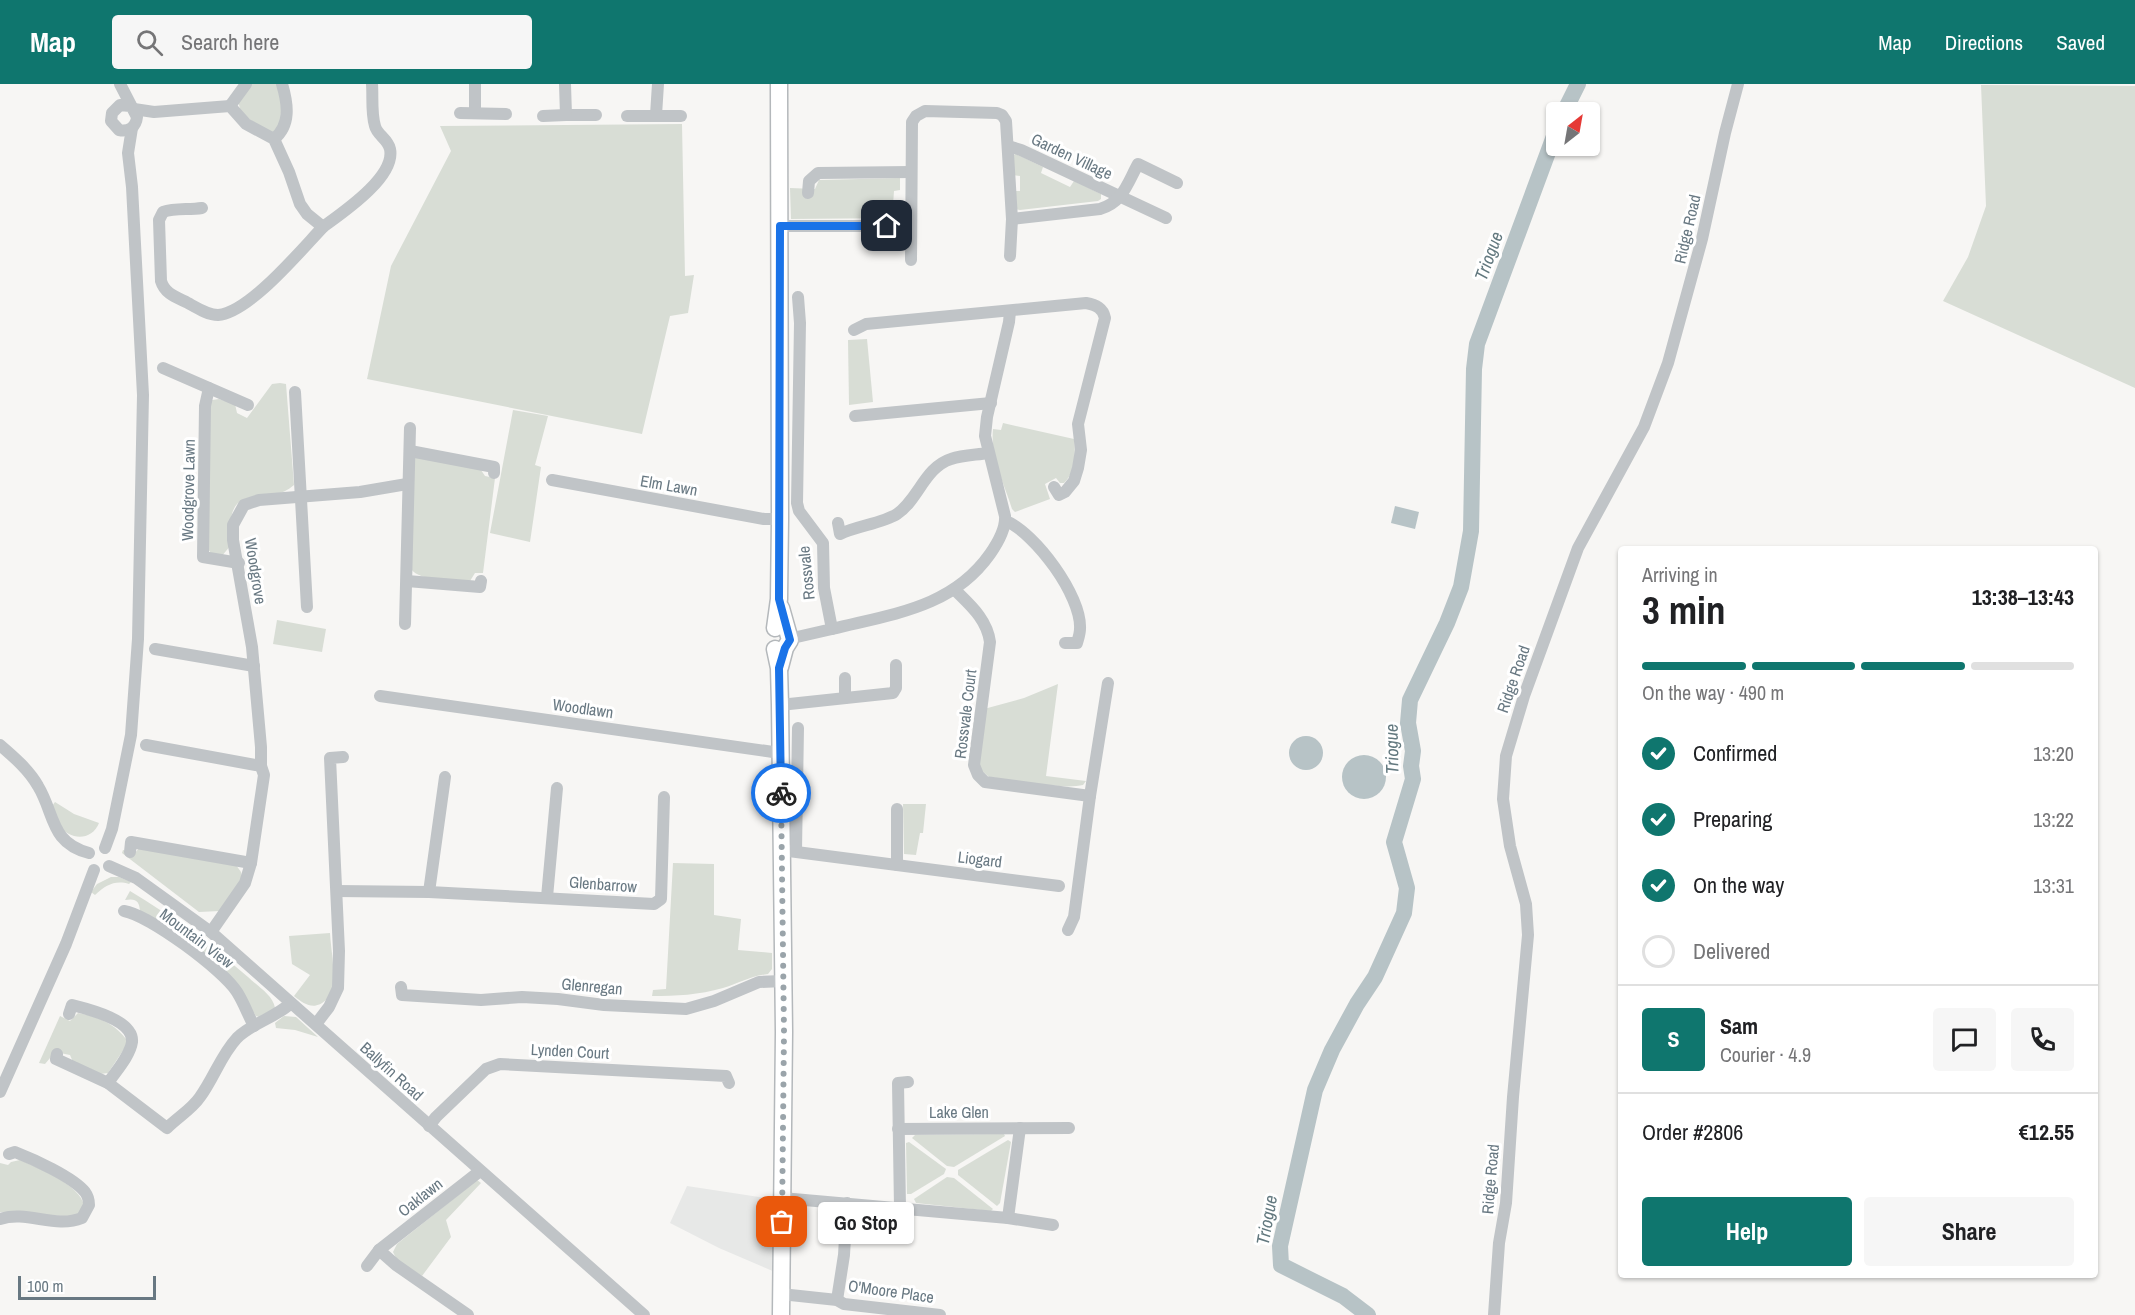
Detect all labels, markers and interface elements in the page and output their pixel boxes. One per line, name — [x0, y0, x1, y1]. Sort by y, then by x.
search box — [112, 15, 532, 69]
text: Map — [30, 23, 76, 61]
icon: search — [133, 26, 166, 59]
text: Search here — [181, 27, 279, 57]
text: Map — [1878, 28, 1912, 57]
text: Directions — [1945, 28, 2023, 57]
text: Saved — [2056, 28, 2105, 57]
north arrow — [1546, 102, 1600, 156]
map controls — [1546, 102, 1600, 156]
street label: Garden Village — [1028, 128, 1116, 184]
street label: Ridge Road — [1668, 192, 1706, 266]
pin — [861, 200, 912, 251]
icon: home — [870, 209, 903, 242]
water label: Triogue — [1468, 228, 1509, 284]
street label: Woodgrove Lawn — [176, 439, 200, 541]
street label: Elm Lawn — [639, 469, 699, 501]
street label: Woodgrove — [240, 536, 272, 606]
street label: Rossvale — [792, 545, 820, 601]
text: Arriving in — [1642, 561, 1718, 588]
text: 13:38–13:43 — [1972, 582, 2074, 612]
text: 3 min — [1642, 584, 1726, 636]
street label: Ridge Road — [1491, 642, 1535, 716]
street label: Rossvale Court — [949, 668, 981, 760]
text: On the way · 490 m — [1642, 679, 1784, 706]
street label: Woodlawn — [551, 693, 615, 723]
water label: Triogue — [1379, 724, 1404, 774]
icon: check — [1642, 737, 1675, 770]
text: Confirmed — [1693, 738, 1777, 768]
text: 13:20 — [2033, 740, 2074, 767]
courier — [751, 763, 811, 823]
icon: bike — [765, 777, 798, 810]
icon: check — [1642, 803, 1675, 836]
text: Preparing — [1693, 804, 1772, 834]
text: 13:22 — [2033, 806, 2074, 833]
street label: Liogard — [957, 845, 1003, 873]
icon: check — [1642, 869, 1675, 902]
text: On the way — [1693, 870, 1784, 900]
street label: Glenbarrow — [568, 871, 638, 897]
text: 13:31 — [2033, 872, 2074, 899]
street label: Mountain View — [156, 903, 239, 973]
text: Delivered — [1693, 936, 1770, 966]
street label: Glenregan — [561, 972, 623, 1000]
button: chat — [1933, 1008, 1996, 1071]
button: phone — [2011, 1008, 2074, 1071]
text: Sam — [1720, 1011, 1758, 1041]
text: S — [1667, 1024, 1680, 1054]
street label: Ballyfin Road — [356, 1037, 428, 1105]
street label: Lynden Court — [530, 1038, 610, 1064]
text: Courier · 4.9 — [1720, 1041, 1811, 1068]
street label: Lake Glen — [929, 1101, 989, 1123]
text: Order #2806 — [1642, 1117, 1743, 1147]
text: €12.55 — [2019, 1117, 2074, 1147]
street label: Ridge Road — [1476, 1143, 1504, 1215]
street label: Oaklawn — [393, 1173, 447, 1221]
water label: Triogue — [1250, 1193, 1283, 1247]
pin — [756, 1196, 807, 1247]
button: Help — [1642, 1197, 1852, 1266]
button: Share — [1864, 1197, 2074, 1266]
callout: Go Stop — [818, 1201, 914, 1243]
icon: bag — [765, 1205, 798, 1238]
text: Go Stop — [834, 1209, 898, 1236]
scale bar — [18, 1273, 156, 1300]
street label: O'Moore Place — [847, 1274, 935, 1308]
text: 100 m — [27, 1275, 63, 1297]

